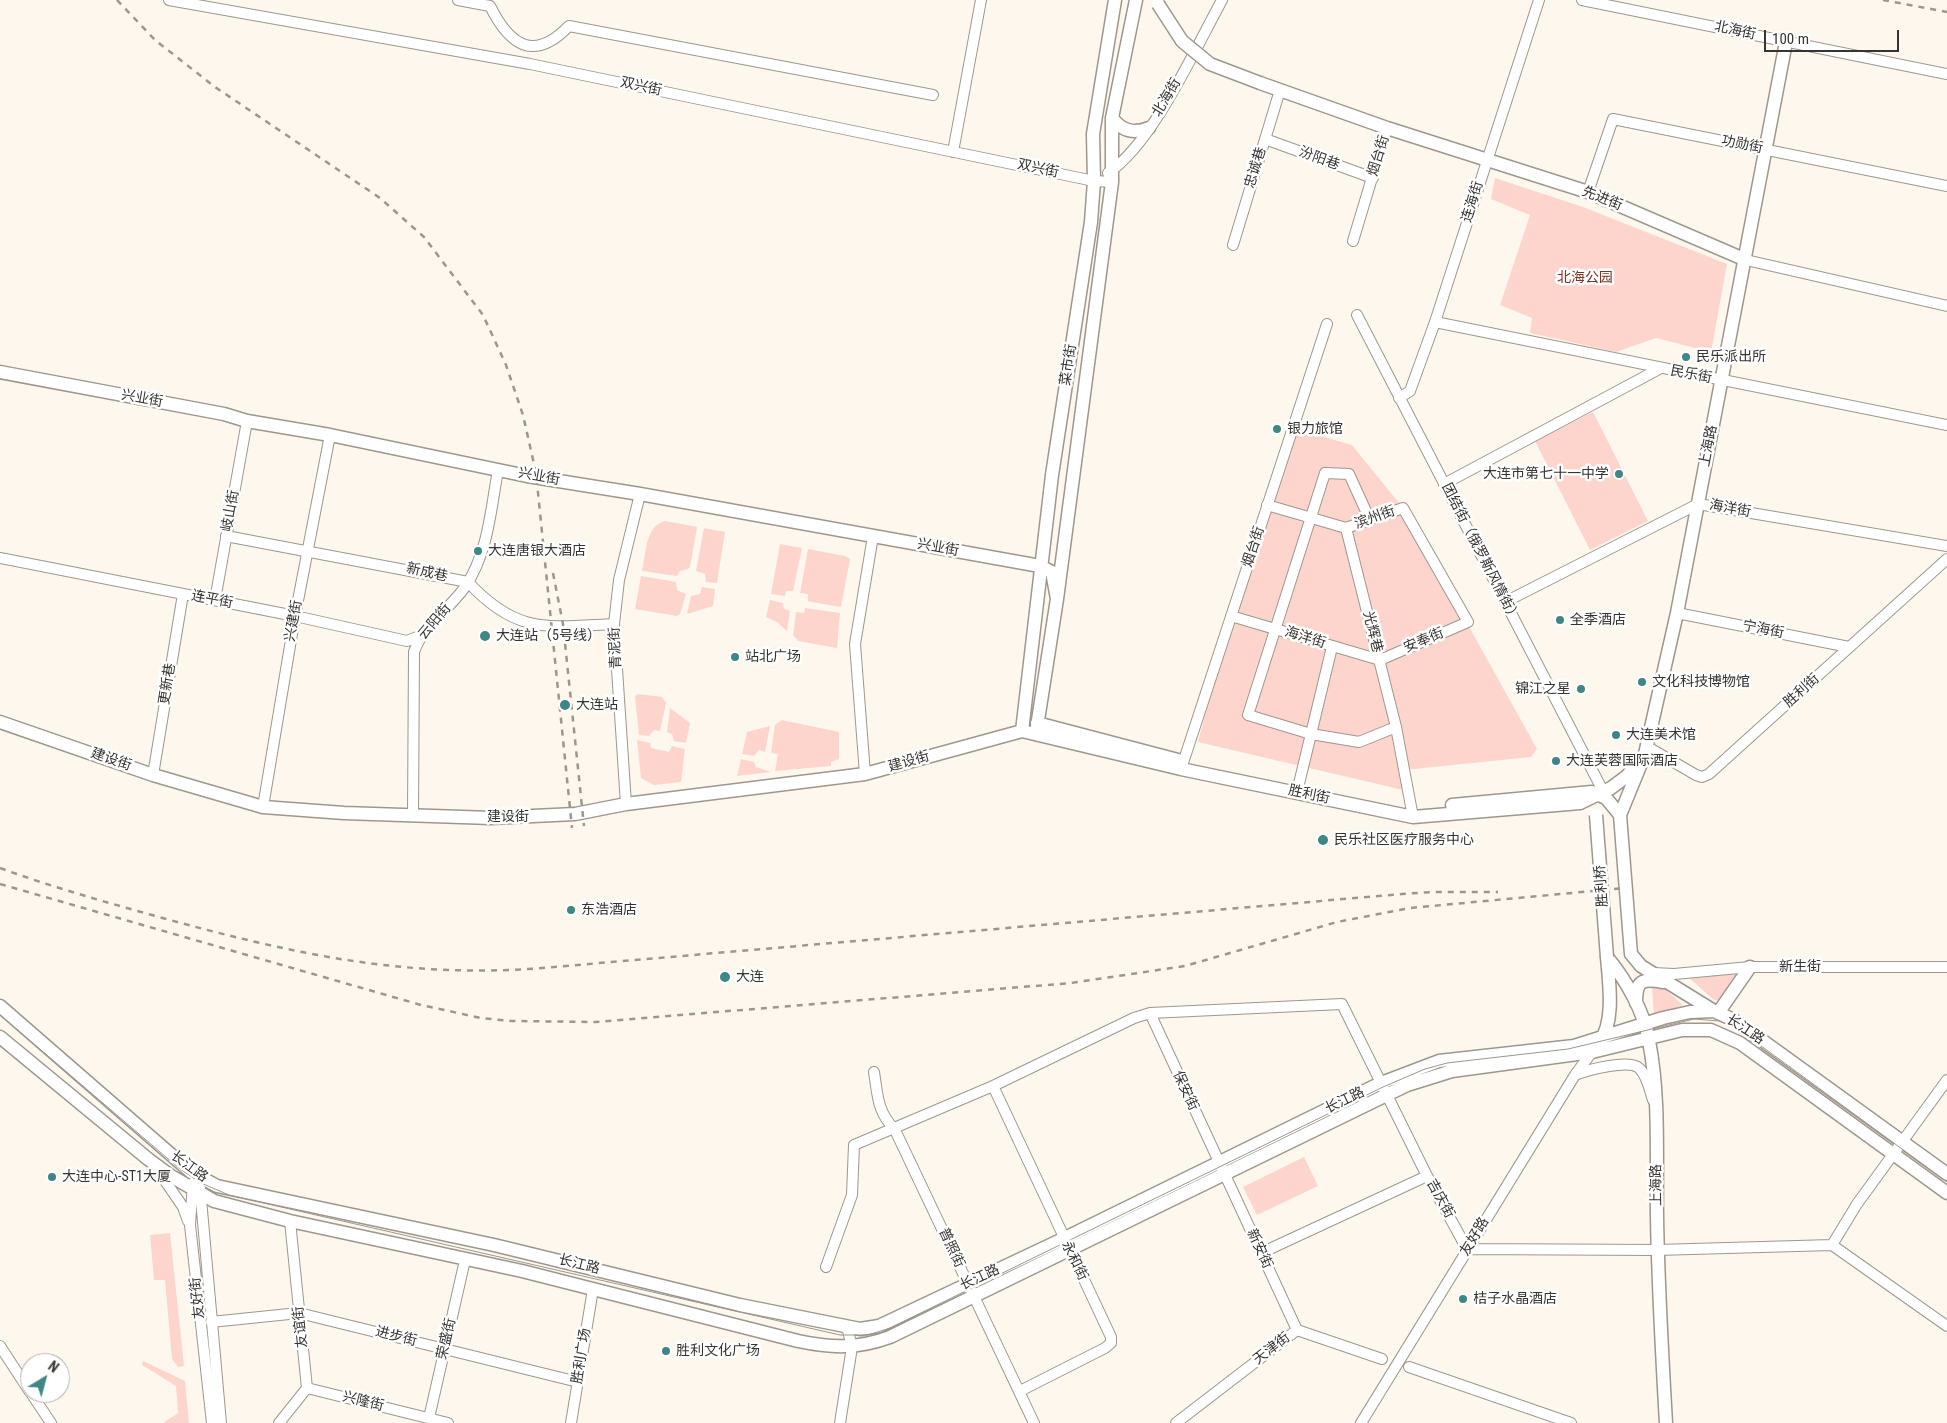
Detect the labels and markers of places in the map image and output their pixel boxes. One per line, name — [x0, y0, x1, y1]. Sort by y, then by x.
place label: 民乐派出所 — [1696, 349, 1766, 365]
marker: 民乐派出所 — [1680, 351, 1692, 363]
place label: 银力旅馆 — [1287, 421, 1343, 437]
marker: 银力旅馆 — [1271, 423, 1283, 435]
place label: 大连市第七十一中学 — [1483, 466, 1609, 482]
marker: 大连市第七十一中学 — [1613, 468, 1625, 480]
place label: 大连唐银大酒店 — [488, 543, 586, 559]
marker: 大连唐银大酒店 — [472, 545, 484, 557]
place label: 全季酒店 — [1570, 612, 1626, 628]
marker: 全季酒店 — [1554, 614, 1566, 626]
place label: 大连站（5号线） — [496, 628, 601, 644]
marker: 大连站（5号线） — [478, 629, 492, 643]
place label: 站北广场 — [745, 649, 801, 665]
marker: 站北广场 — [729, 651, 741, 663]
place label: 文化科技博物馆 — [1652, 674, 1750, 690]
marker: 文化科技博物馆 — [1636, 676, 1648, 688]
place label: 锦江之星 — [1515, 681, 1571, 697]
marker: 锦江之星 — [1575, 683, 1587, 695]
place label: 大连站 — [576, 697, 618, 713]
marker: 大连站 — [558, 698, 572, 712]
place label: 大连美术馆 — [1626, 727, 1696, 743]
marker: 大连美术馆 — [1610, 729, 1622, 741]
place label: 大连芙蓉国际酒店 — [1566, 753, 1678, 769]
marker: 大连芙蓉国际酒店 — [1550, 755, 1562, 767]
place label: 民乐社区医疗服务中心 — [1334, 832, 1474, 848]
marker: 民乐社区医疗服务中心 — [1316, 833, 1330, 847]
place label: 东浩酒店 — [581, 902, 637, 918]
marker: 东浩酒店 — [565, 904, 577, 916]
place label: 大连 — [736, 969, 764, 985]
marker: 大连 — [718, 970, 732, 984]
place label: 大连中心-ST1大厦 — [62, 1169, 171, 1185]
marker: 大连中心-ST1大厦 — [46, 1171, 58, 1183]
place label: 桔子水晶酒店 — [1473, 1291, 1557, 1307]
marker: 桔子水晶酒店 — [1457, 1293, 1469, 1305]
place label: 胜利文化广场 — [676, 1343, 760, 1359]
marker: 胜利文化广场 — [660, 1345, 672, 1357]

